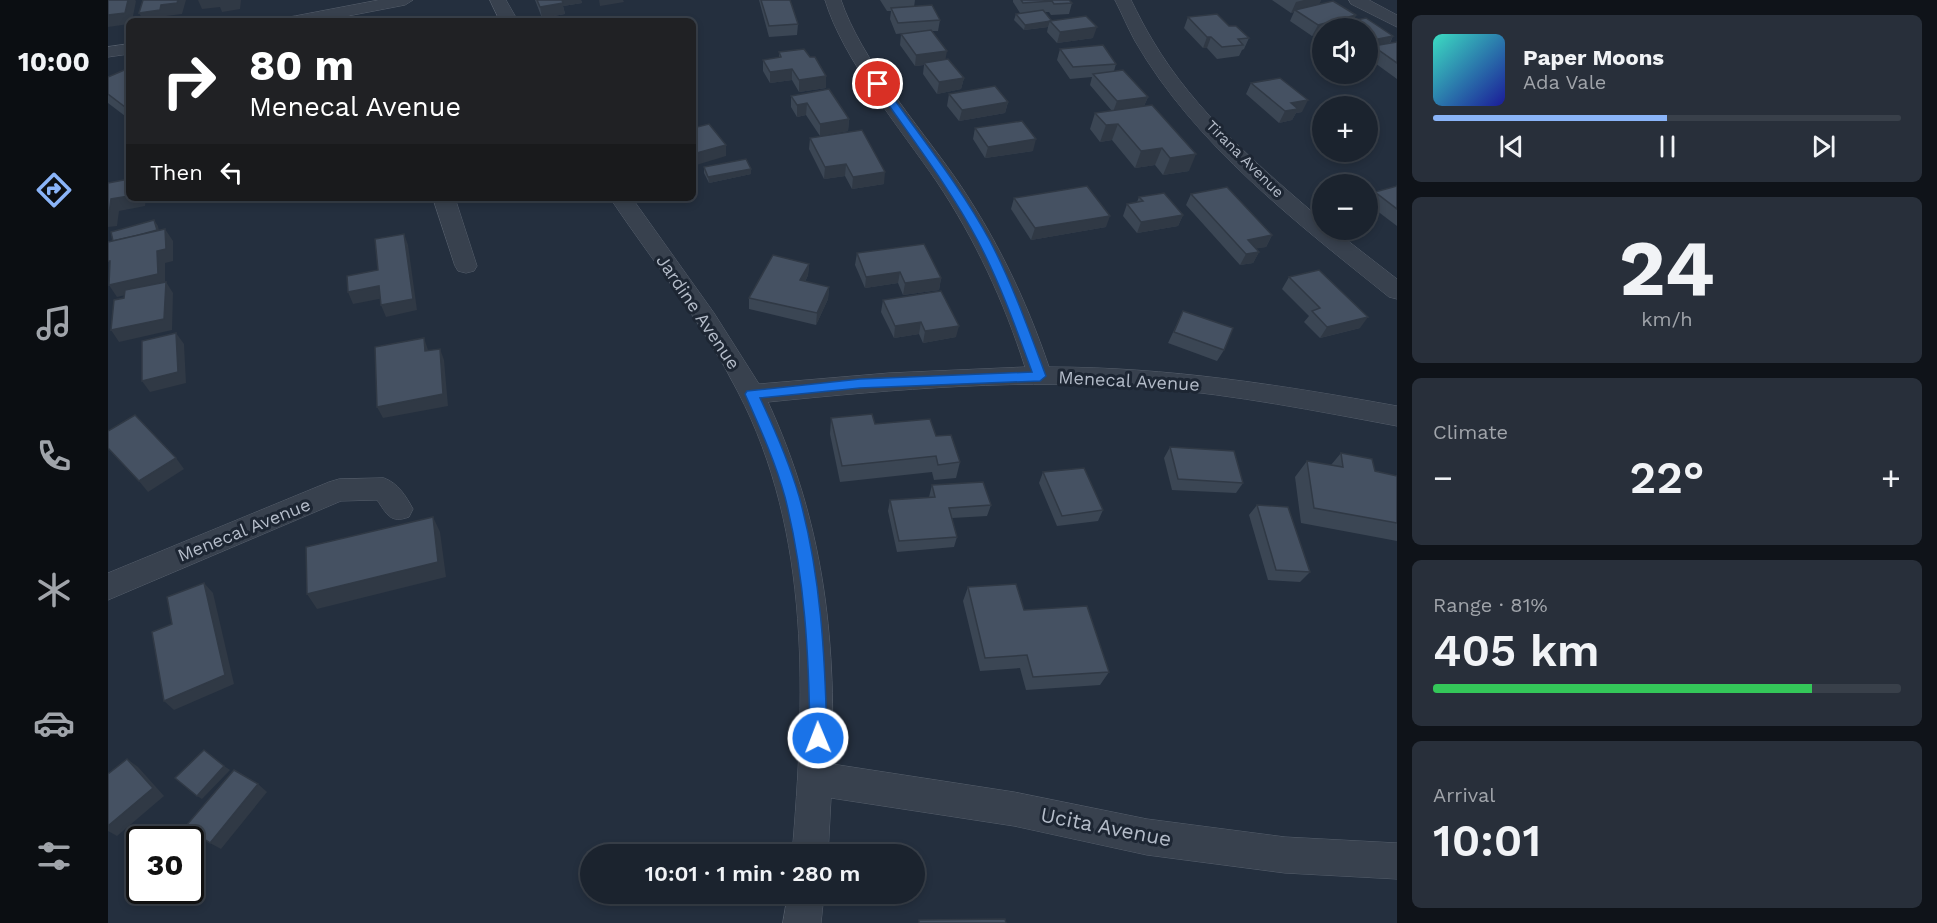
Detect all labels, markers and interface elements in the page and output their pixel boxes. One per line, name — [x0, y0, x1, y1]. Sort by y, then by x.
map controls — [1312, 18, 1378, 240]
button: sound — [1312, 18, 1378, 84]
text: 80 m — [249, 41, 354, 90]
icon: right — [150, 42, 228, 120]
text: Paper Moons — [1523, 45, 1664, 70]
text: 10:00 — [18, 46, 90, 78]
pin — [852, 58, 903, 109]
icon: arrive — [861, 67, 894, 100]
text: Ada Vale — [1523, 70, 1606, 94]
text: Menecal Avenue — [249, 91, 461, 123]
button: + — [1312, 96, 1378, 162]
street label: Tirana Avenue — [1202, 116, 1288, 202]
icon: previous — [1495, 130, 1528, 163]
icon: pause — [1651, 130, 1684, 163]
icon: next — [1807, 130, 1840, 163]
icon: left — [215, 156, 248, 189]
text: Then — [150, 160, 203, 185]
icon: directions — [33, 169, 75, 211]
button: − — [1312, 174, 1378, 240]
text: 24 — [1619, 222, 1715, 314]
street label: Jardine Avenue — [652, 250, 745, 373]
icon: music — [33, 302, 75, 344]
text: km/h — [1641, 307, 1693, 331]
street label: Menecal Avenue — [1058, 366, 1200, 395]
text: Climate — [1433, 420, 1508, 444]
icon: phone — [33, 435, 75, 477]
text: 22° — [1630, 451, 1704, 504]
text: − — [1433, 458, 1453, 497]
text: + — [1881, 458, 1901, 497]
street label: Menecal Avenue — [174, 493, 313, 566]
icon: climate — [33, 569, 75, 611]
text: Range · 81% — [1433, 593, 1548, 617]
text: 405 km — [1433, 624, 1600, 677]
icon: car — [33, 702, 75, 744]
position arrow — [786, 706, 850, 770]
text: Arrival — [1433, 783, 1495, 807]
street label: Ucita Avenue — [1039, 802, 1174, 851]
text: 10:01 — [1433, 814, 1541, 867]
speed limit sign: 30 — [126, 826, 204, 904]
icon: filters — [33, 835, 75, 877]
text: 10:01 · 1 min · 280 m — [645, 861, 860, 886]

